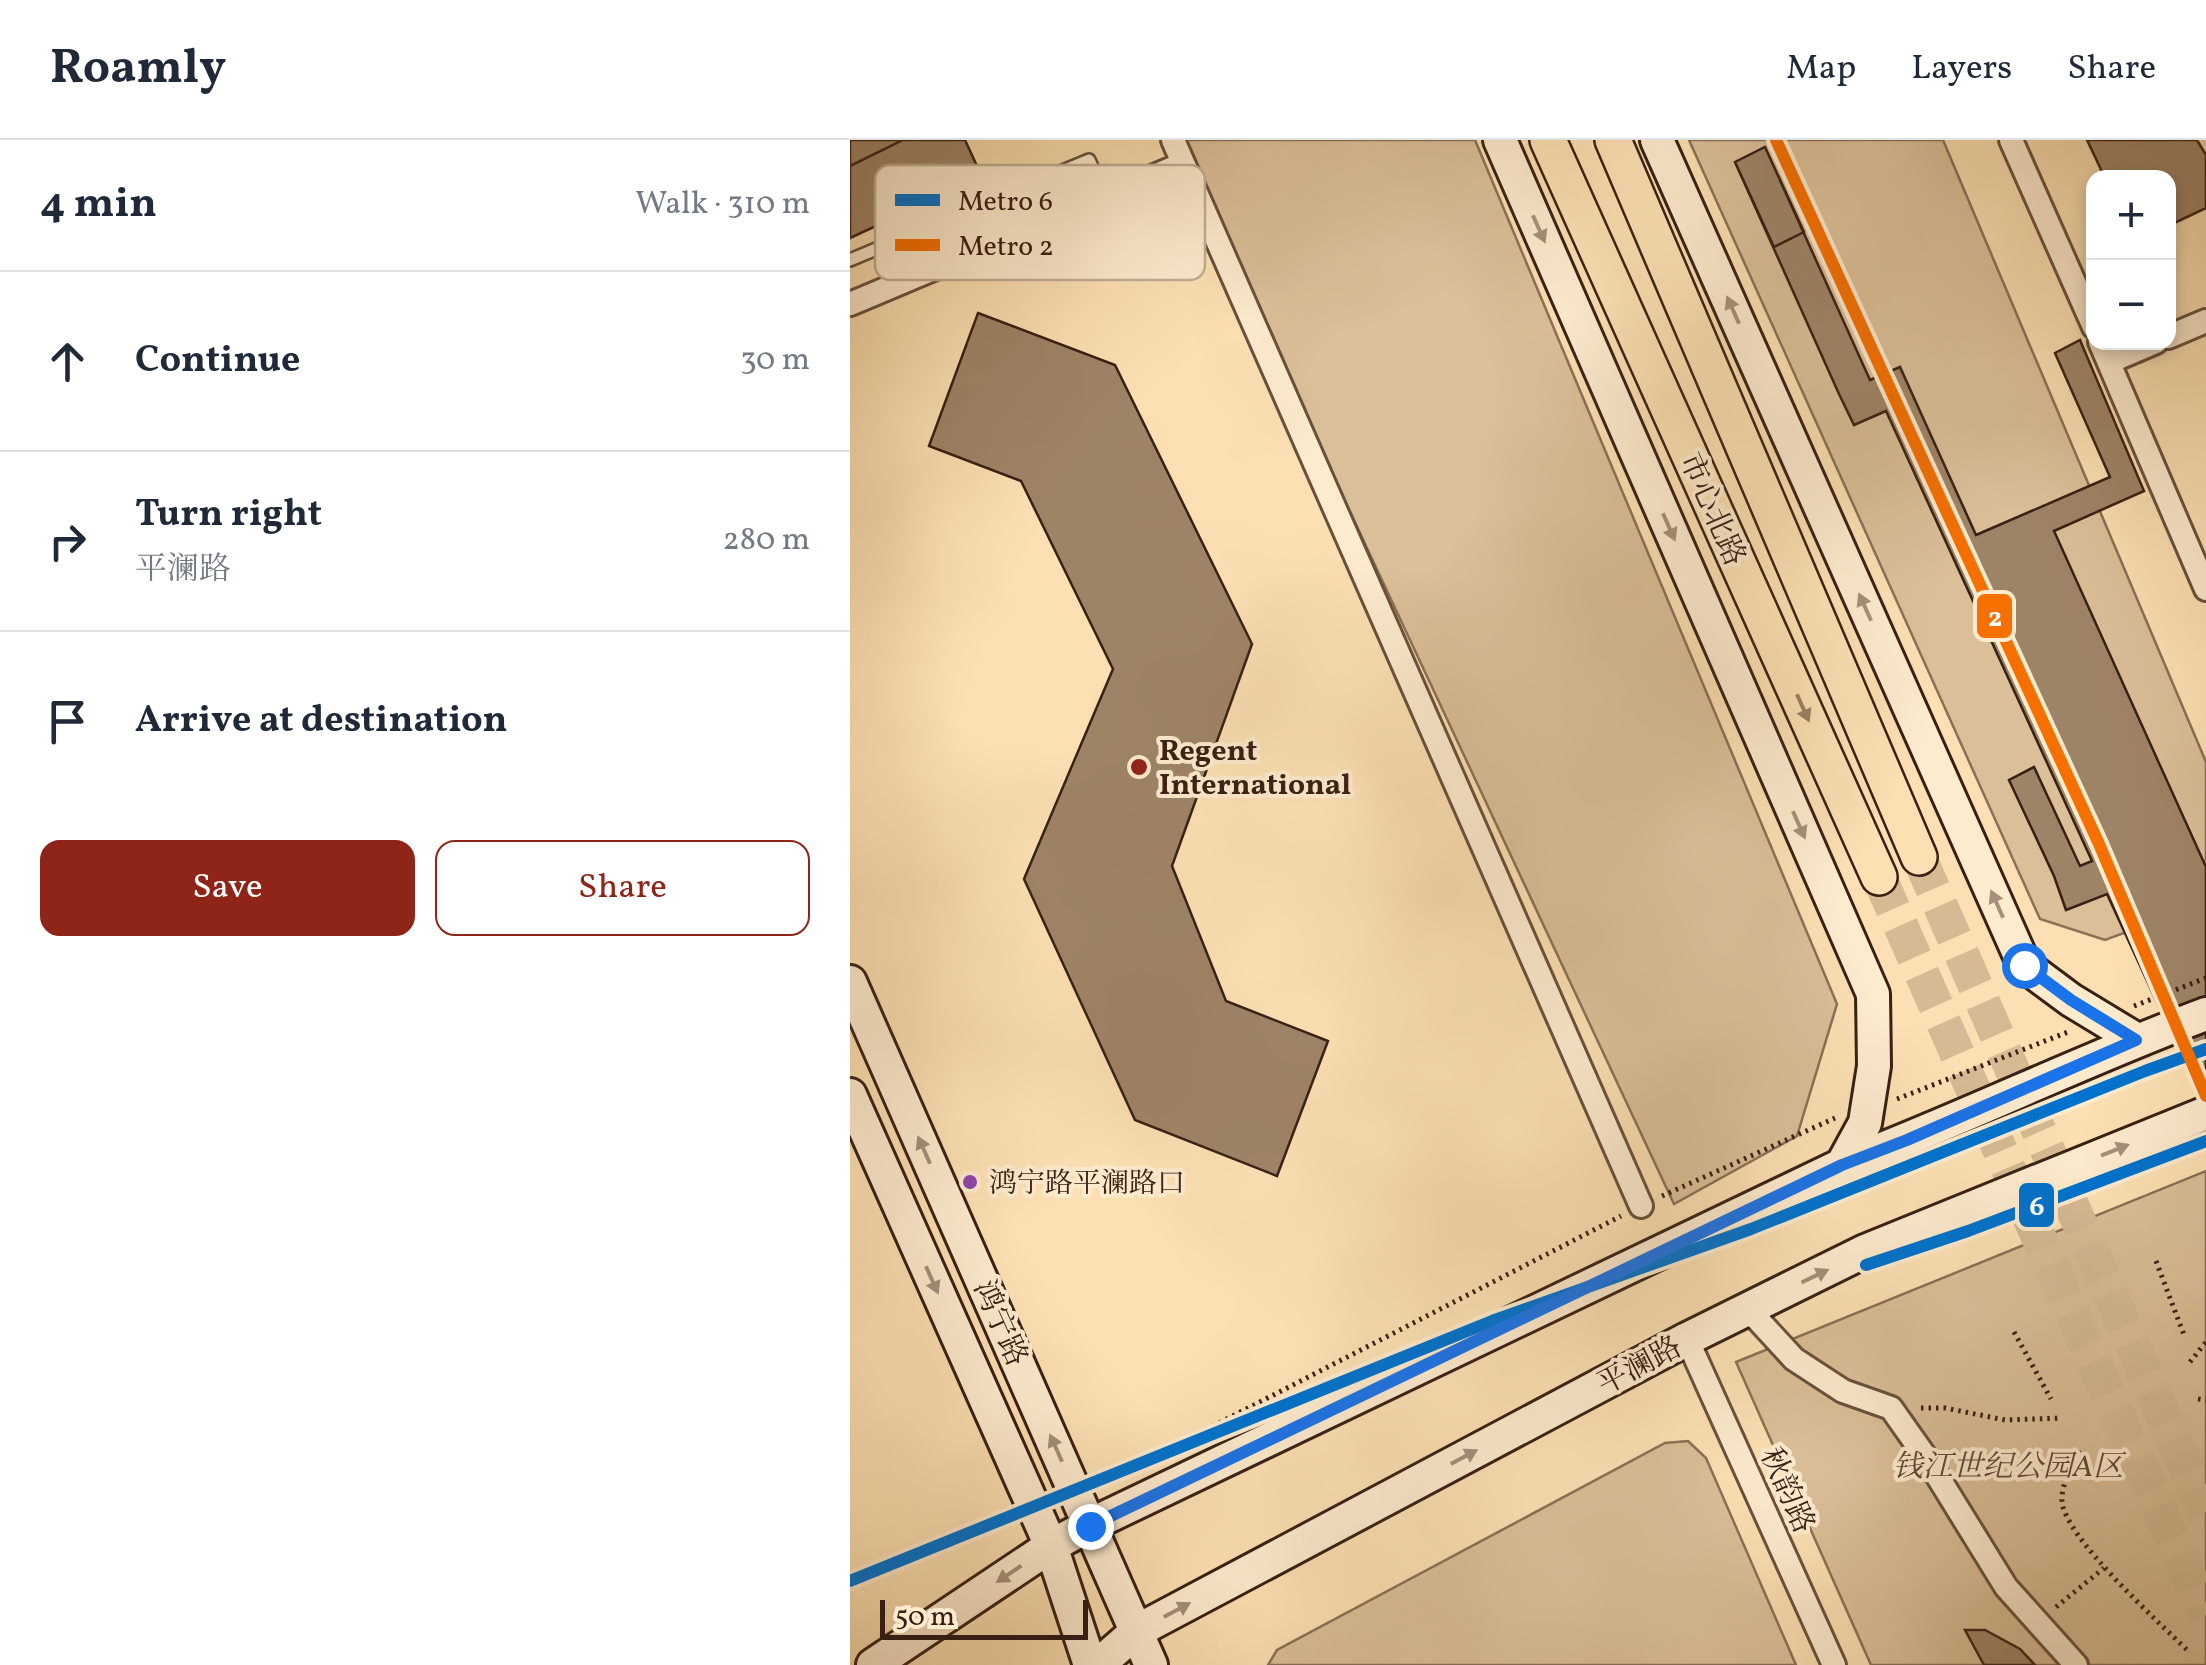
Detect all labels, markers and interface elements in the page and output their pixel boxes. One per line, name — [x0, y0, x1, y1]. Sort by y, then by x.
text: Roamly — [50, 36, 226, 103]
text: Map — [1786, 45, 1856, 93]
text: Layers — [1911, 45, 2012, 93]
text: Share — [2067, 45, 2156, 93]
legend — [875, 165, 1205, 280]
map controls — [2086, 170, 2176, 350]
button: + — [2086, 170, 2176, 260]
text: 4 min — [40, 176, 157, 235]
text: Walk · 310 m — [635, 183, 810, 227]
text: Metro 6 — [958, 183, 1053, 222]
one-way arrow — [1531, 214, 1547, 244]
text: Metro 2 — [958, 228, 1054, 267]
button: − — [2086, 260, 2176, 350]
one-way arrow — [1725, 295, 1741, 325]
icon: ahead — [40, 334, 95, 389]
text: Continue — [135, 335, 300, 388]
text: 30 m — [740, 339, 810, 383]
street label: 市心北路 — [1668, 446, 1755, 573]
text: Turn right — [135, 489, 322, 542]
one-way arrow — [1661, 512, 1677, 542]
icon: right — [40, 514, 95, 569]
text: 280 m — [723, 519, 810, 563]
text: 平澜路 — [135, 549, 231, 593]
one-way arrow — [1857, 592, 1873, 622]
line badge: 2 — [1975, 592, 2014, 640]
text: 2 — [1988, 599, 2002, 638]
icon: arrive — [40, 694, 95, 749]
one-way arrow — [1794, 694, 1811, 723]
text: Arrive at destination — [135, 695, 508, 748]
place label: Regent International — [1159, 731, 1351, 807]
marker: Regent International — [1128, 756, 1150, 778]
one-way arrow — [1791, 810, 1807, 840]
button: Save — [40, 840, 415, 936]
button: Share — [435, 840, 810, 936]
one-way arrow — [1989, 889, 2005, 919]
route start — [2002, 943, 2048, 989]
one-way arrow — [916, 1135, 932, 1165]
one-way arrow — [2100, 1142, 2130, 1158]
place label: 鸿宁路平澜路口 — [989, 1165, 1185, 1204]
marker: 鸿宁路平澜路口 — [960, 1172, 980, 1192]
line badge: 6 — [2017, 1181, 2056, 1229]
text: 6 — [2029, 1188, 2045, 1227]
one-way arrow — [924, 1266, 941, 1295]
one-way arrow — [1801, 1267, 1830, 1284]
street label: 鸿宁路 — [962, 1274, 1037, 1373]
street label: 平澜路 — [1590, 1327, 1690, 1406]
one-way arrow — [1047, 1433, 1064, 1462]
street label: 秋韵路 — [1749, 1441, 1824, 1540]
park label: 钱江世纪公园A区 — [1893, 1447, 2127, 1489]
one-way arrow — [1450, 1449, 1479, 1466]
route end — [1068, 1504, 1114, 1550]
one-way arrow — [995, 1564, 1022, 1583]
scale bar — [880, 1595, 1088, 1640]
text: 50 m — [895, 1598, 955, 1637]
one-way arrow — [1163, 1602, 1192, 1619]

